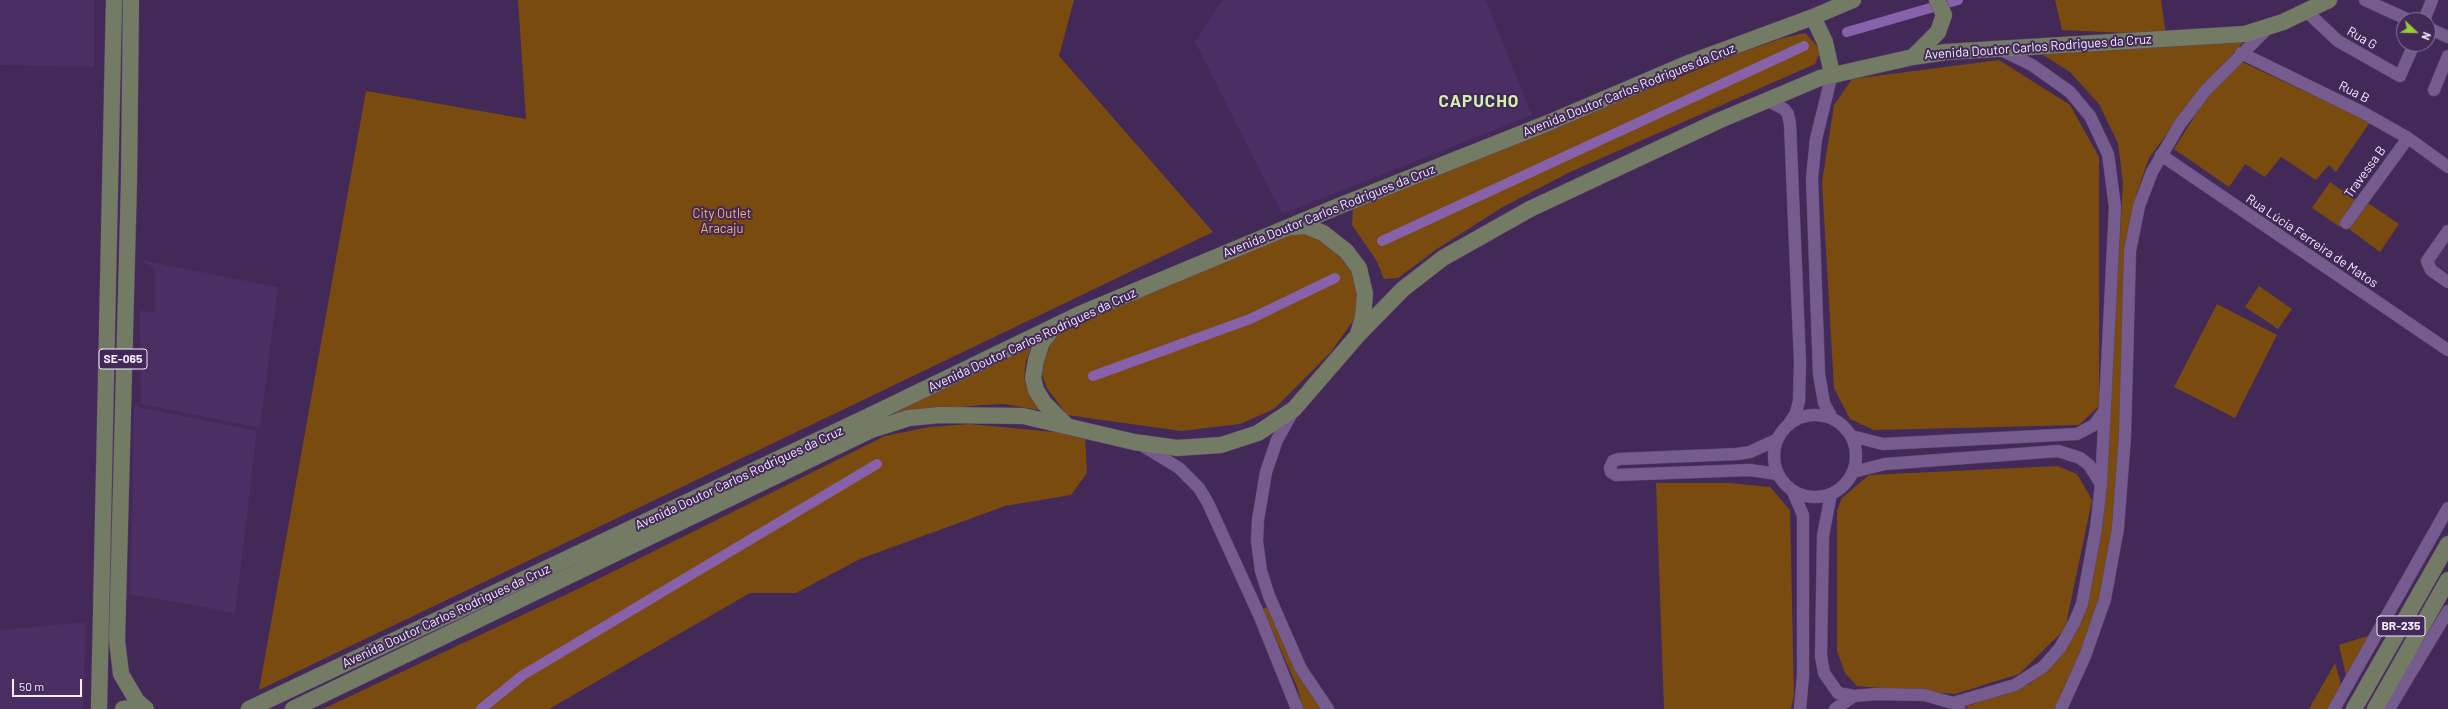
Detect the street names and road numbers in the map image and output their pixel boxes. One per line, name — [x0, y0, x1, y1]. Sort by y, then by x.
street label: Rua G — [2344, 23, 2380, 53]
street label: Avenida Doutor Carlos Rodrigues da Cruz — [1924, 31, 2152, 63]
street label: Avenida Doutor Carlos Rodrigues da Cruz — [1521, 40, 1737, 140]
street label: Rua B — [2336, 78, 2372, 106]
street label: Travessa B — [2341, 143, 2389, 201]
street label: Avenida Doutor Carlos Rodrigues da Cruz — [1221, 161, 1437, 261]
street label: Rua Lúcia Ferreira de Matos — [2243, 191, 2381, 291]
street label: Avenida Doutor Carlos Rodrigues da Cruz — [926, 285, 1138, 395]
road number: SE-065 — [99, 349, 147, 369]
street label: Avenida Doutor Carlos Rodrigues da Cruz — [633, 423, 845, 533]
street label: Avenida Doutor Carlos Rodrigues da Cruz — [340, 561, 552, 671]
road number: BR-235 — [2377, 616, 2425, 636]

